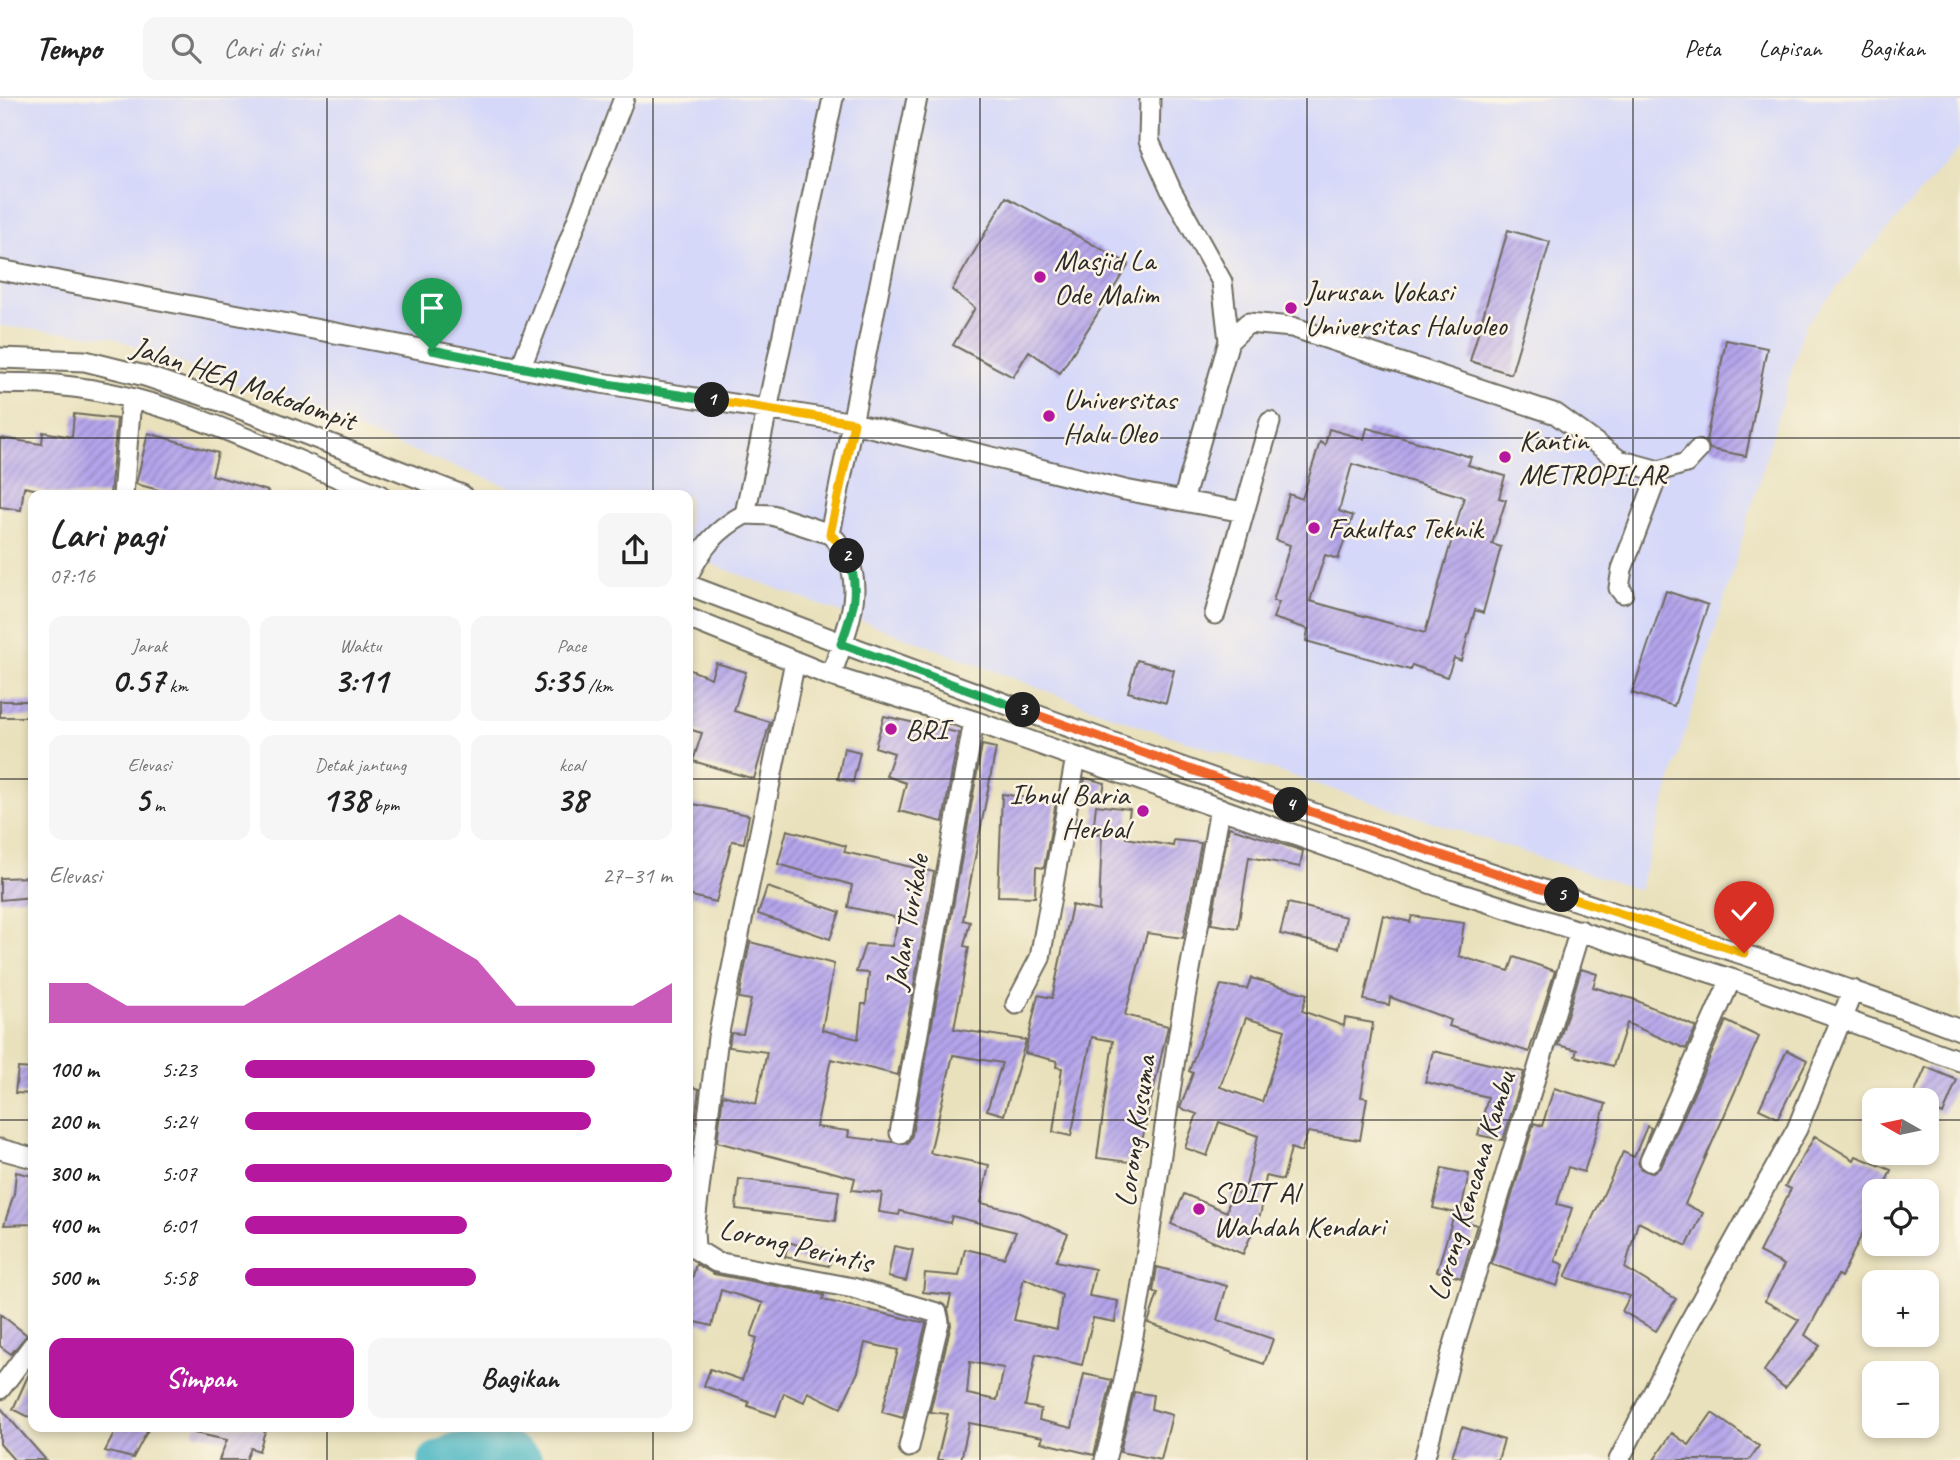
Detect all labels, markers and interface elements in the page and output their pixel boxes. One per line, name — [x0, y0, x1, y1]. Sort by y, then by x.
search box — [143, 17, 633, 80]
text: Tempo — [35, 27, 101, 69]
icon: search — [167, 29, 205, 67]
text: Cari di sini — [223, 32, 319, 65]
text: Peta — [1684, 33, 1721, 63]
text: Lapisan — [1759, 33, 1822, 63]
text: Bagikan — [1860, 33, 1925, 63]
place label: Masjid La Ode Malim — [1054, 241, 1160, 313]
marker: Masjid La Ode Malim — [1032, 269, 1048, 285]
place label: Jurusan Vokasi Universitas Haluoleo — [1303, 272, 1508, 344]
pin — [402, 278, 462, 350]
icon: arrive — [413, 289, 451, 327]
marker: Jurusan Vokasi Universitas Haluoleo — [1283, 300, 1299, 316]
street label: Jalan HEA Mokodompit — [125, 326, 364, 440]
place label: Universitas Halu Oleo — [1063, 380, 1179, 452]
pin: 1 — [694, 382, 730, 418]
text: 1 — [707, 387, 716, 411]
marker: Universitas Halu Oleo — [1041, 408, 1057, 424]
place label: Kantin METROPILAR — [1519, 421, 1669, 493]
marker: Kantin METROPILAR — [1497, 449, 1513, 465]
place label: Fakultas Teknik — [1328, 509, 1485, 547]
text: Lari pagi — [49, 511, 164, 558]
button: share — [598, 513, 672, 587]
marker: Fakultas Teknik — [1306, 520, 1322, 536]
pin: 2 — [830, 538, 864, 574]
text: 2 — [842, 543, 851, 567]
text: 07:16 — [49, 561, 95, 590]
text: Jarak — [132, 634, 167, 658]
text: Waktu — [339, 634, 382, 658]
text: Pace — [557, 634, 586, 658]
text: 0.57 — [111, 658, 165, 703]
text: 3:11 — [333, 658, 388, 703]
text: 5:35 — [530, 658, 583, 703]
text: km — [165, 674, 188, 698]
text: /km — [583, 674, 613, 698]
pin: 3 — [1006, 692, 1040, 728]
text: 3 — [1018, 697, 1027, 721]
place label: BRI — [905, 710, 955, 748]
marker: BRI — [883, 721, 899, 737]
text: Elevasi — [128, 753, 171, 777]
text: Detak jantung — [315, 753, 406, 777]
text: kcal — [559, 753, 584, 777]
place label: Ibnul Baria Herbal — [1010, 775, 1134, 847]
text: 5 — [134, 777, 149, 822]
text: 138 — [322, 777, 369, 822]
text: 38 — [556, 777, 587, 822]
pin: 4 — [1274, 788, 1308, 822]
text: 4 — [1286, 792, 1295, 816]
text: m — [149, 793, 165, 817]
text: bpm — [369, 793, 399, 817]
marker: Ibnul Baria Herbal — [1135, 803, 1151, 819]
street label: Jalan Turikale — [876, 849, 938, 994]
text: Elevasi — [49, 861, 102, 890]
text: 27–31 m — [602, 861, 672, 890]
pin: 5 — [1544, 878, 1580, 912]
pin — [1714, 881, 1774, 953]
text: 5 — [1557, 882, 1566, 906]
icon: check — [1725, 892, 1763, 930]
street label: Lorong Kusuma — [1106, 1051, 1165, 1209]
text: 100 m — [49, 1055, 99, 1084]
text: 5:23 — [161, 1055, 197, 1084]
street label: Lorong Kencana Kambu — [1418, 1065, 1524, 1305]
north arrow — [1862, 1088, 1939, 1166]
map controls — [1862, 1088, 1939, 1438]
text: 200 m — [49, 1107, 99, 1136]
text: 5:24 — [161, 1107, 197, 1136]
text: 300 m — [49, 1159, 99, 1188]
text: 5:07 — [161, 1159, 197, 1188]
place label: SDIT Al Wahdah Kendari — [1213, 1173, 1389, 1245]
button: locate — [1862, 1179, 1939, 1256]
marker: SDIT Al Wahdah Kendari — [1191, 1201, 1207, 1217]
street label: Lorong Perintis — [716, 1209, 879, 1282]
text: 400 m — [49, 1211, 99, 1240]
text: 6:01 — [161, 1211, 197, 1240]
text: 500 m — [49, 1263, 98, 1292]
text: 5:58 — [161, 1263, 197, 1292]
button: + — [1862, 1270, 1939, 1347]
button: Simpan — [49, 1338, 354, 1418]
button: Bagikan — [368, 1338, 672, 1418]
button: − — [1862, 1361, 1939, 1438]

